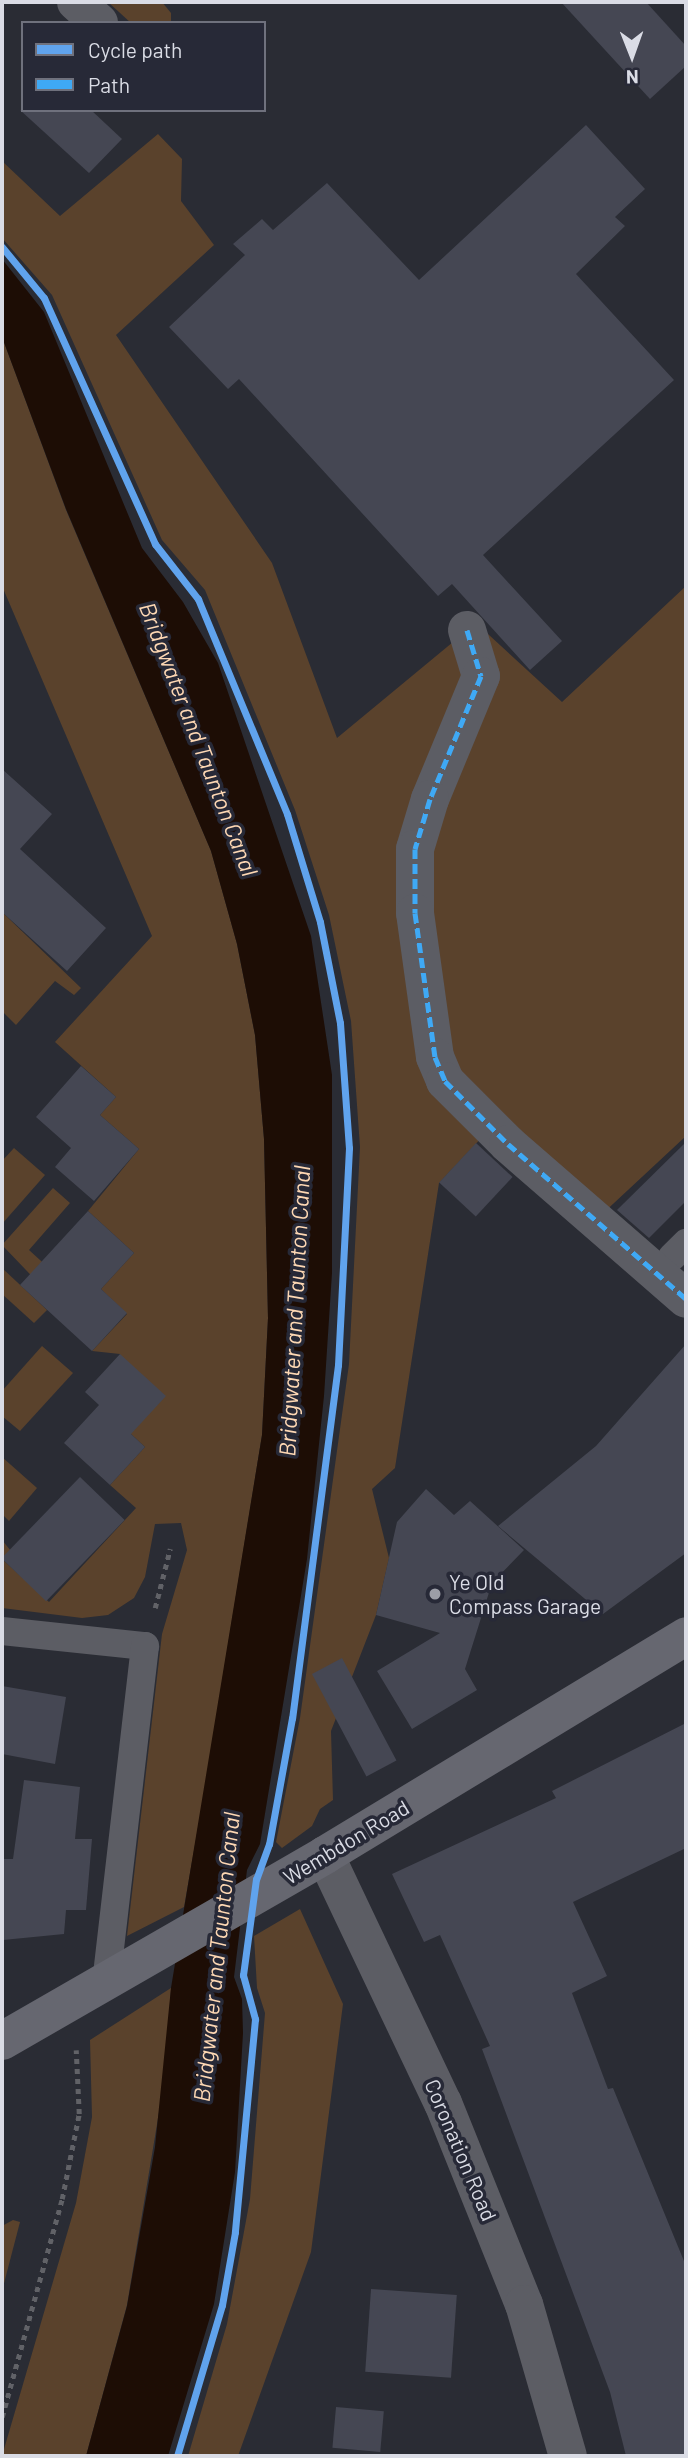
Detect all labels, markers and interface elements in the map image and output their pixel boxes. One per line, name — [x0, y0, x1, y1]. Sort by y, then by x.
legend — [21, 21, 266, 112]
north arrow — [597, 21, 667, 91]
text: Cycle path — [88, 37, 182, 62]
text: N — [626, 66, 639, 89]
text: Path — [88, 72, 130, 97]
water label: Bridgwater and Taunton Canal — [134, 598, 264, 880]
water label: Bridgwater and Taunton Canal — [273, 1165, 315, 1457]
place label: Ye Old Compass Garage — [449, 1569, 601, 1619]
marker: Ye Old Compass Garage — [427, 1586, 443, 1602]
street label: Wembdon Road — [279, 1795, 413, 1889]
water label: Bridgwater and Taunton Canal — [187, 1811, 245, 2103]
street label: Coronation Road — [420, 2075, 502, 2225]

